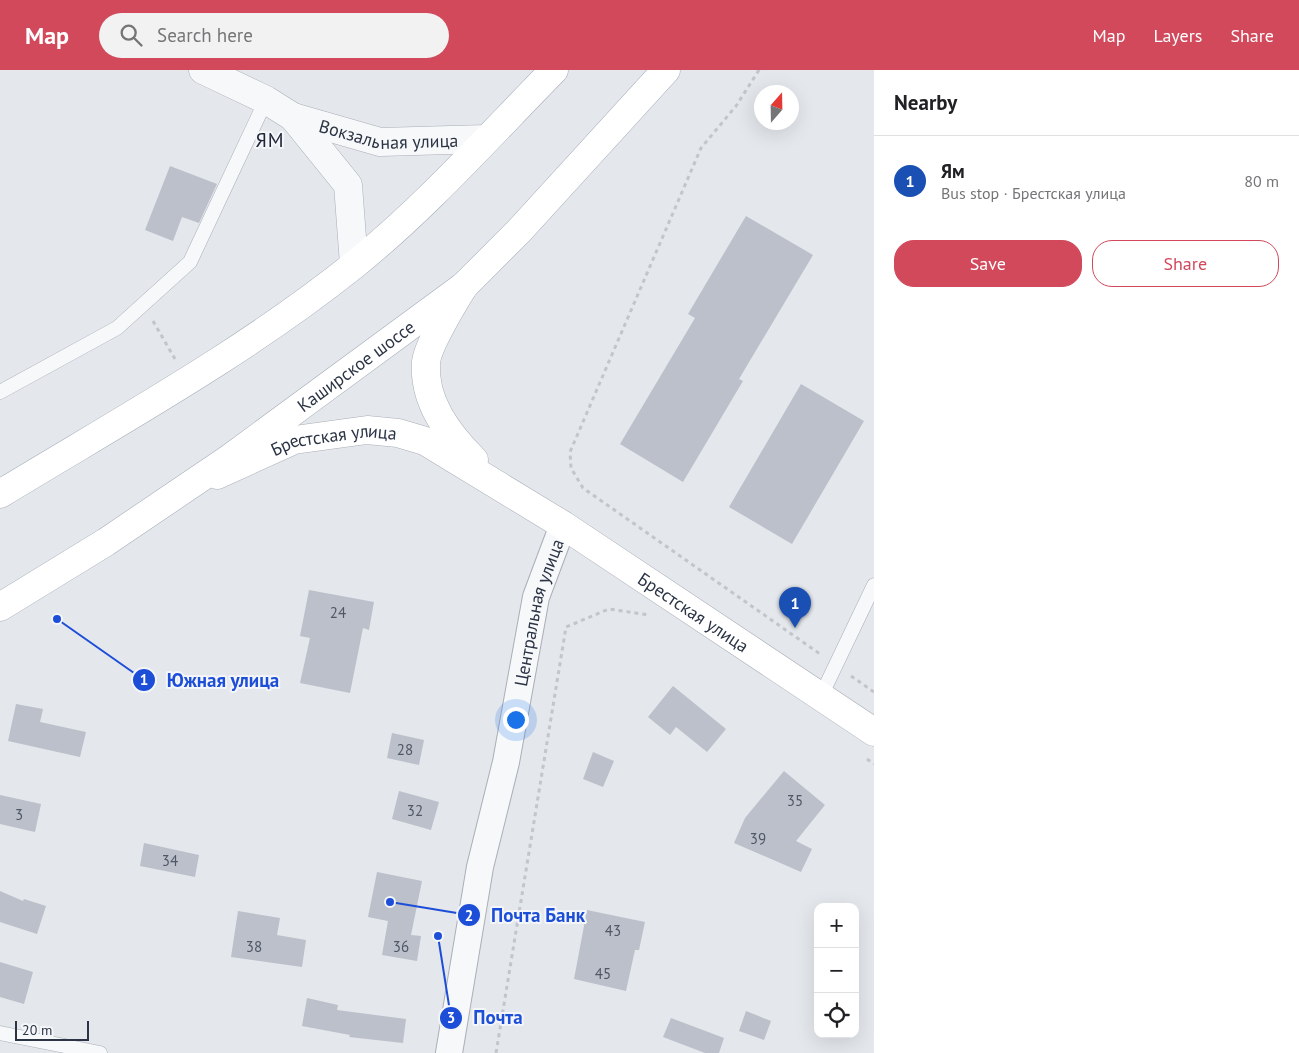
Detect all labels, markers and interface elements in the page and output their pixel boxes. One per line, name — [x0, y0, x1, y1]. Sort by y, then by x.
search box — [99, 13, 449, 58]
text: Map — [25, 20, 69, 51]
icon: search — [117, 21, 145, 49]
text: Search here — [157, 23, 253, 47]
text: Map — [1093, 24, 1125, 47]
text: Layers — [1153, 24, 1202, 47]
text: Share — [1230, 24, 1274, 47]
north arrow — [754, 85, 799, 130]
text: Nearby — [894, 89, 957, 116]
street label: Вокзальная улица — [317, 114, 459, 153]
district label: ЯМ — [255, 127, 285, 153]
text: Ям — [941, 159, 965, 183]
text: 1 — [905, 171, 915, 191]
text: 80 m — [1244, 171, 1279, 191]
text: Bus stop · Брестская улица — [941, 183, 1126, 203]
button: Save — [894, 240, 1082, 287]
button: Share — [1092, 240, 1279, 287]
street label: Каширское шоссе — [292, 315, 419, 417]
street label: Брестская улица — [267, 418, 398, 461]
street label: Центральная улица — [509, 535, 568, 688]
street label: Брестская улица — [634, 567, 753, 657]
pin: 1 — [779, 587, 811, 628]
house number: 24 — [330, 603, 346, 622]
callout: Южная улица — [131, 663, 289, 697]
text: Южная улица — [167, 668, 279, 692]
text: 1 — [140, 670, 148, 689]
your location — [503, 707, 529, 733]
house number: 28 — [397, 740, 413, 759]
house number: 35 — [787, 791, 803, 810]
house number: 32 — [407, 801, 423, 820]
house number: 3 — [15, 805, 23, 824]
house number: 39 — [750, 829, 766, 848]
house number: 34 — [162, 851, 178, 870]
callout: Почта Банк — [456, 898, 595, 932]
text: Почта Банк — [491, 903, 586, 927]
map controls — [814, 903, 859, 1038]
button: + — [814, 903, 859, 948]
text: 2 — [465, 906, 473, 925]
house number: 43 — [605, 921, 621, 940]
house number: 38 — [246, 937, 262, 956]
house number: 36 — [393, 937, 409, 956]
button: − — [814, 948, 859, 993]
house number: 45 — [595, 964, 611, 983]
button: locate — [814, 993, 859, 1038]
callout: Почта — [439, 1001, 533, 1035]
text: Почта — [473, 1005, 523, 1029]
text: 3 — [447, 1008, 455, 1027]
scale bar — [15, 1018, 89, 1041]
text: 20 m — [22, 1021, 52, 1039]

